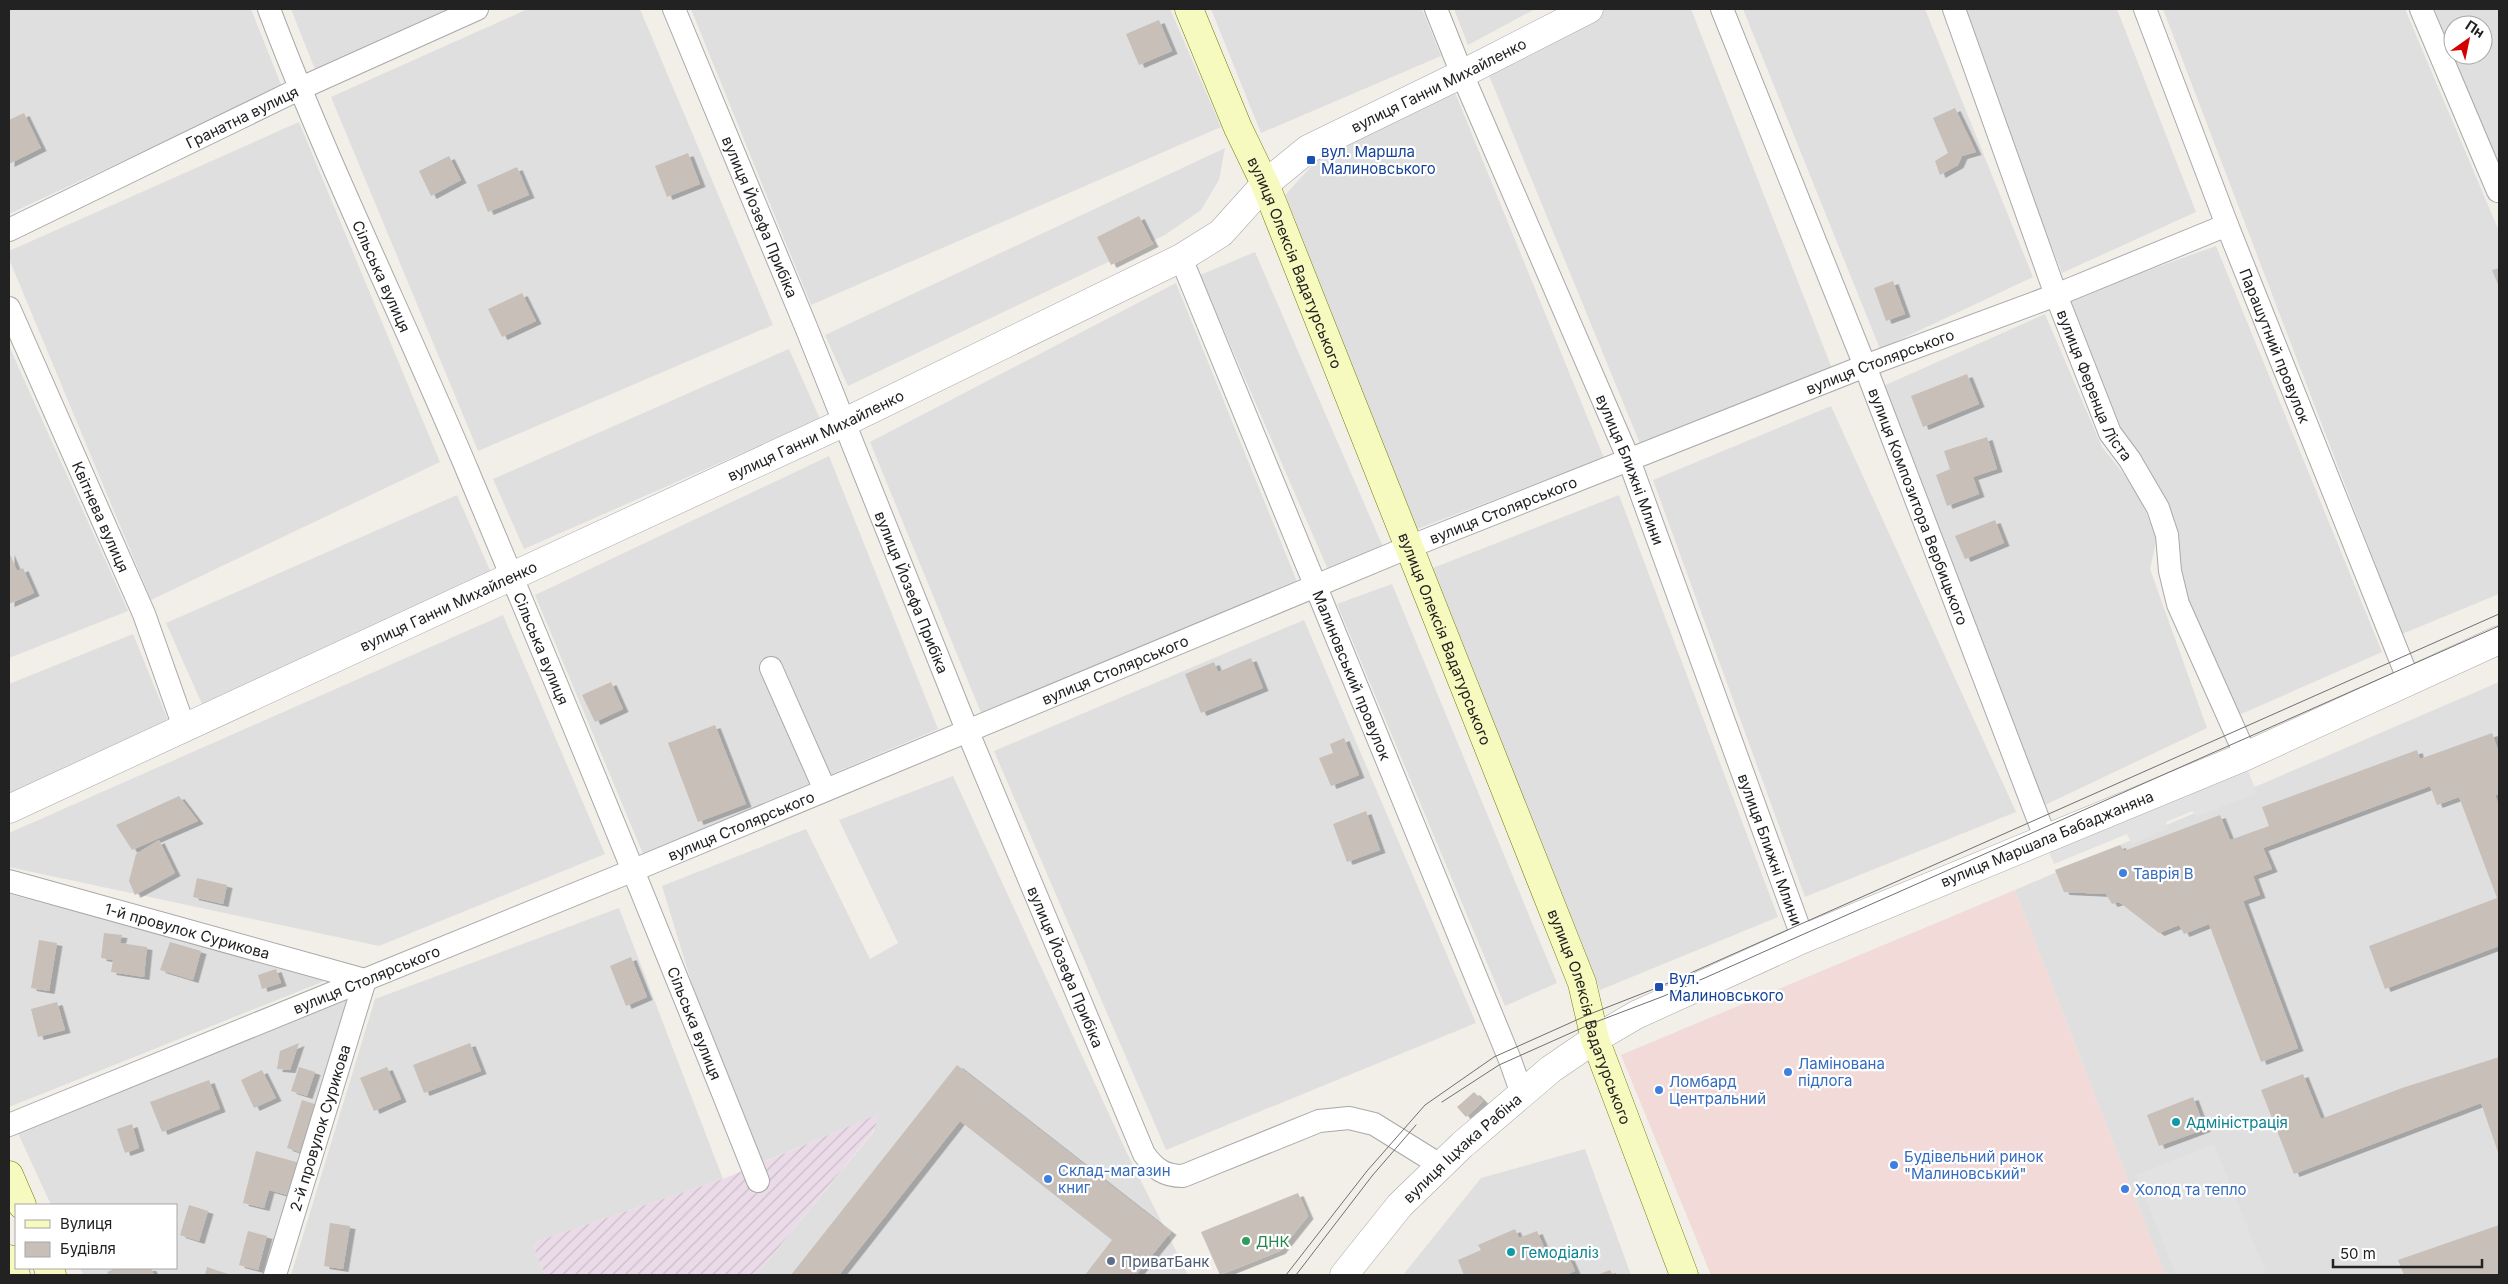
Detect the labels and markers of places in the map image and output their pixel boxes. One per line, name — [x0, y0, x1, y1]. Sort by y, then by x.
place label: вул. Маршла Малиновського — [1321, 142, 1436, 178]
marker: вул. Маршла Малиновського — [1305, 154, 1317, 166]
place label: Таврія В — [2133, 864, 2194, 883]
marker: Таврія В — [2117, 867, 2129, 879]
place label: Вул. Малиновського — [1669, 969, 1784, 1005]
marker: Вул. Малиновського — [1653, 981, 1665, 993]
place label: Ламінована підлога — [1798, 1054, 1885, 1090]
marker: Ламінована підлога — [1782, 1066, 1794, 1078]
place label: Ломбард Центральний — [1669, 1072, 1766, 1108]
marker: Ломбард Центральний — [1653, 1084, 1665, 1096]
place label: Адміністрація — [2186, 1113, 2288, 1132]
marker: Адміністрація — [2170, 1116, 2182, 1128]
place label: Будівельний ринок "Малиновський" — [1904, 1147, 2044, 1183]
marker: Будівельний ринок "Малиновський" — [1888, 1159, 1900, 1171]
place label: Склад-магазин книг — [1058, 1161, 1171, 1197]
marker: Склад-магазин книг — [1042, 1173, 1054, 1185]
place label: Холод та тепло — [2135, 1180, 2247, 1199]
marker: Холод та тепло — [2119, 1183, 2131, 1195]
place label: ДНК — [1256, 1232, 1290, 1251]
marker: ДНК — [1240, 1235, 1252, 1247]
place label: Гемодіаліз — [1521, 1243, 1599, 1262]
marker: Гемодіаліз — [1505, 1246, 1517, 1258]
place label: ПриватБанк — [1121, 1252, 1209, 1271]
marker: ПриватБанк — [1105, 1255, 1117, 1267]

